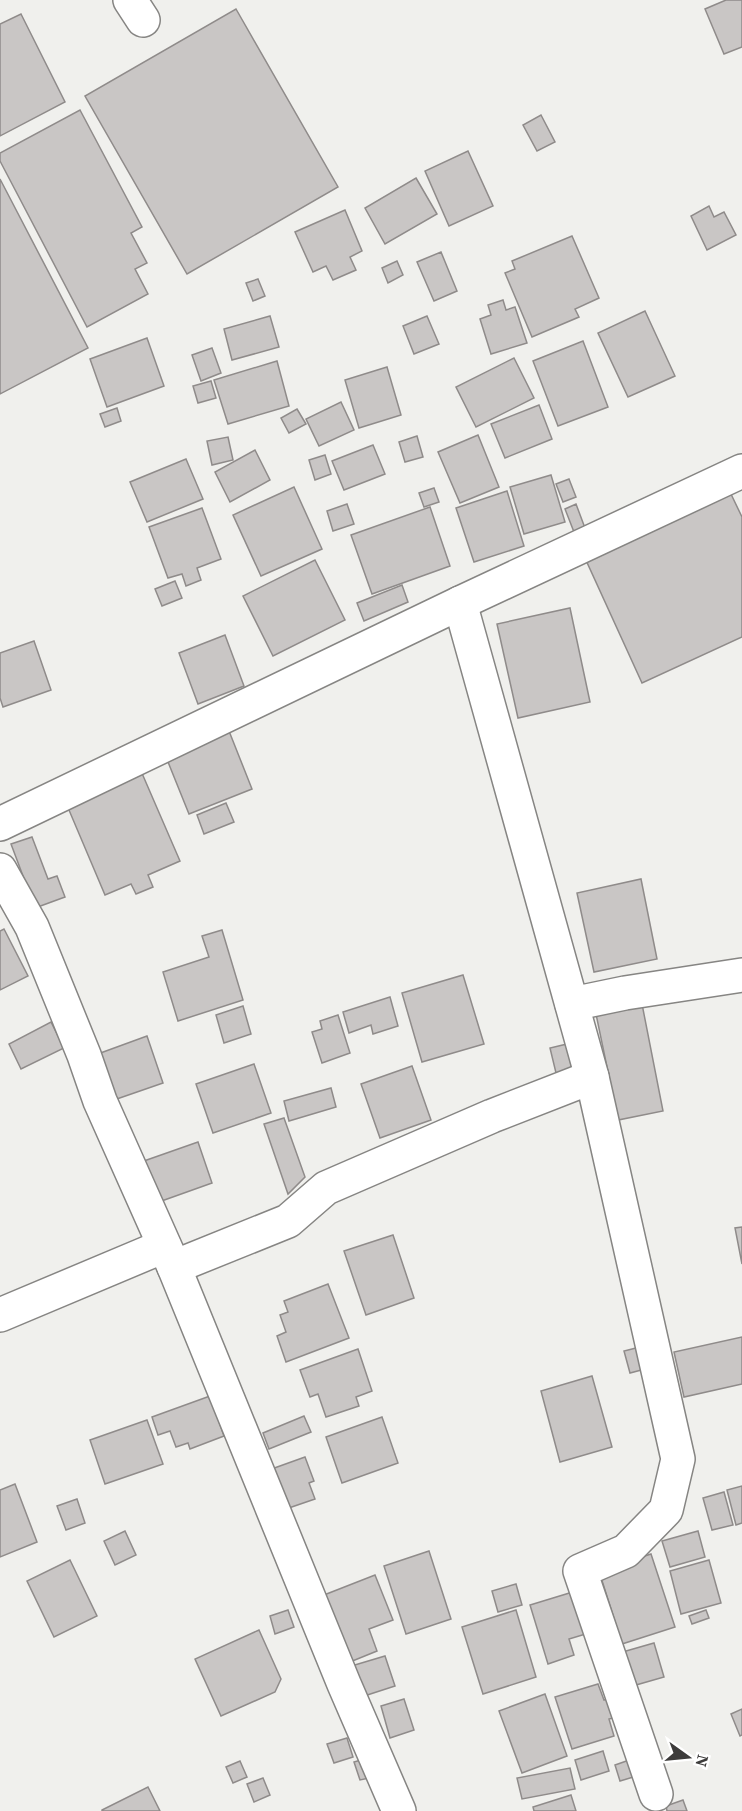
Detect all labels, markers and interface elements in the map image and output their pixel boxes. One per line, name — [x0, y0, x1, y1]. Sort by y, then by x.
north arrow — [658, 1727, 718, 1787]
text: N — [690, 1752, 715, 1770]

